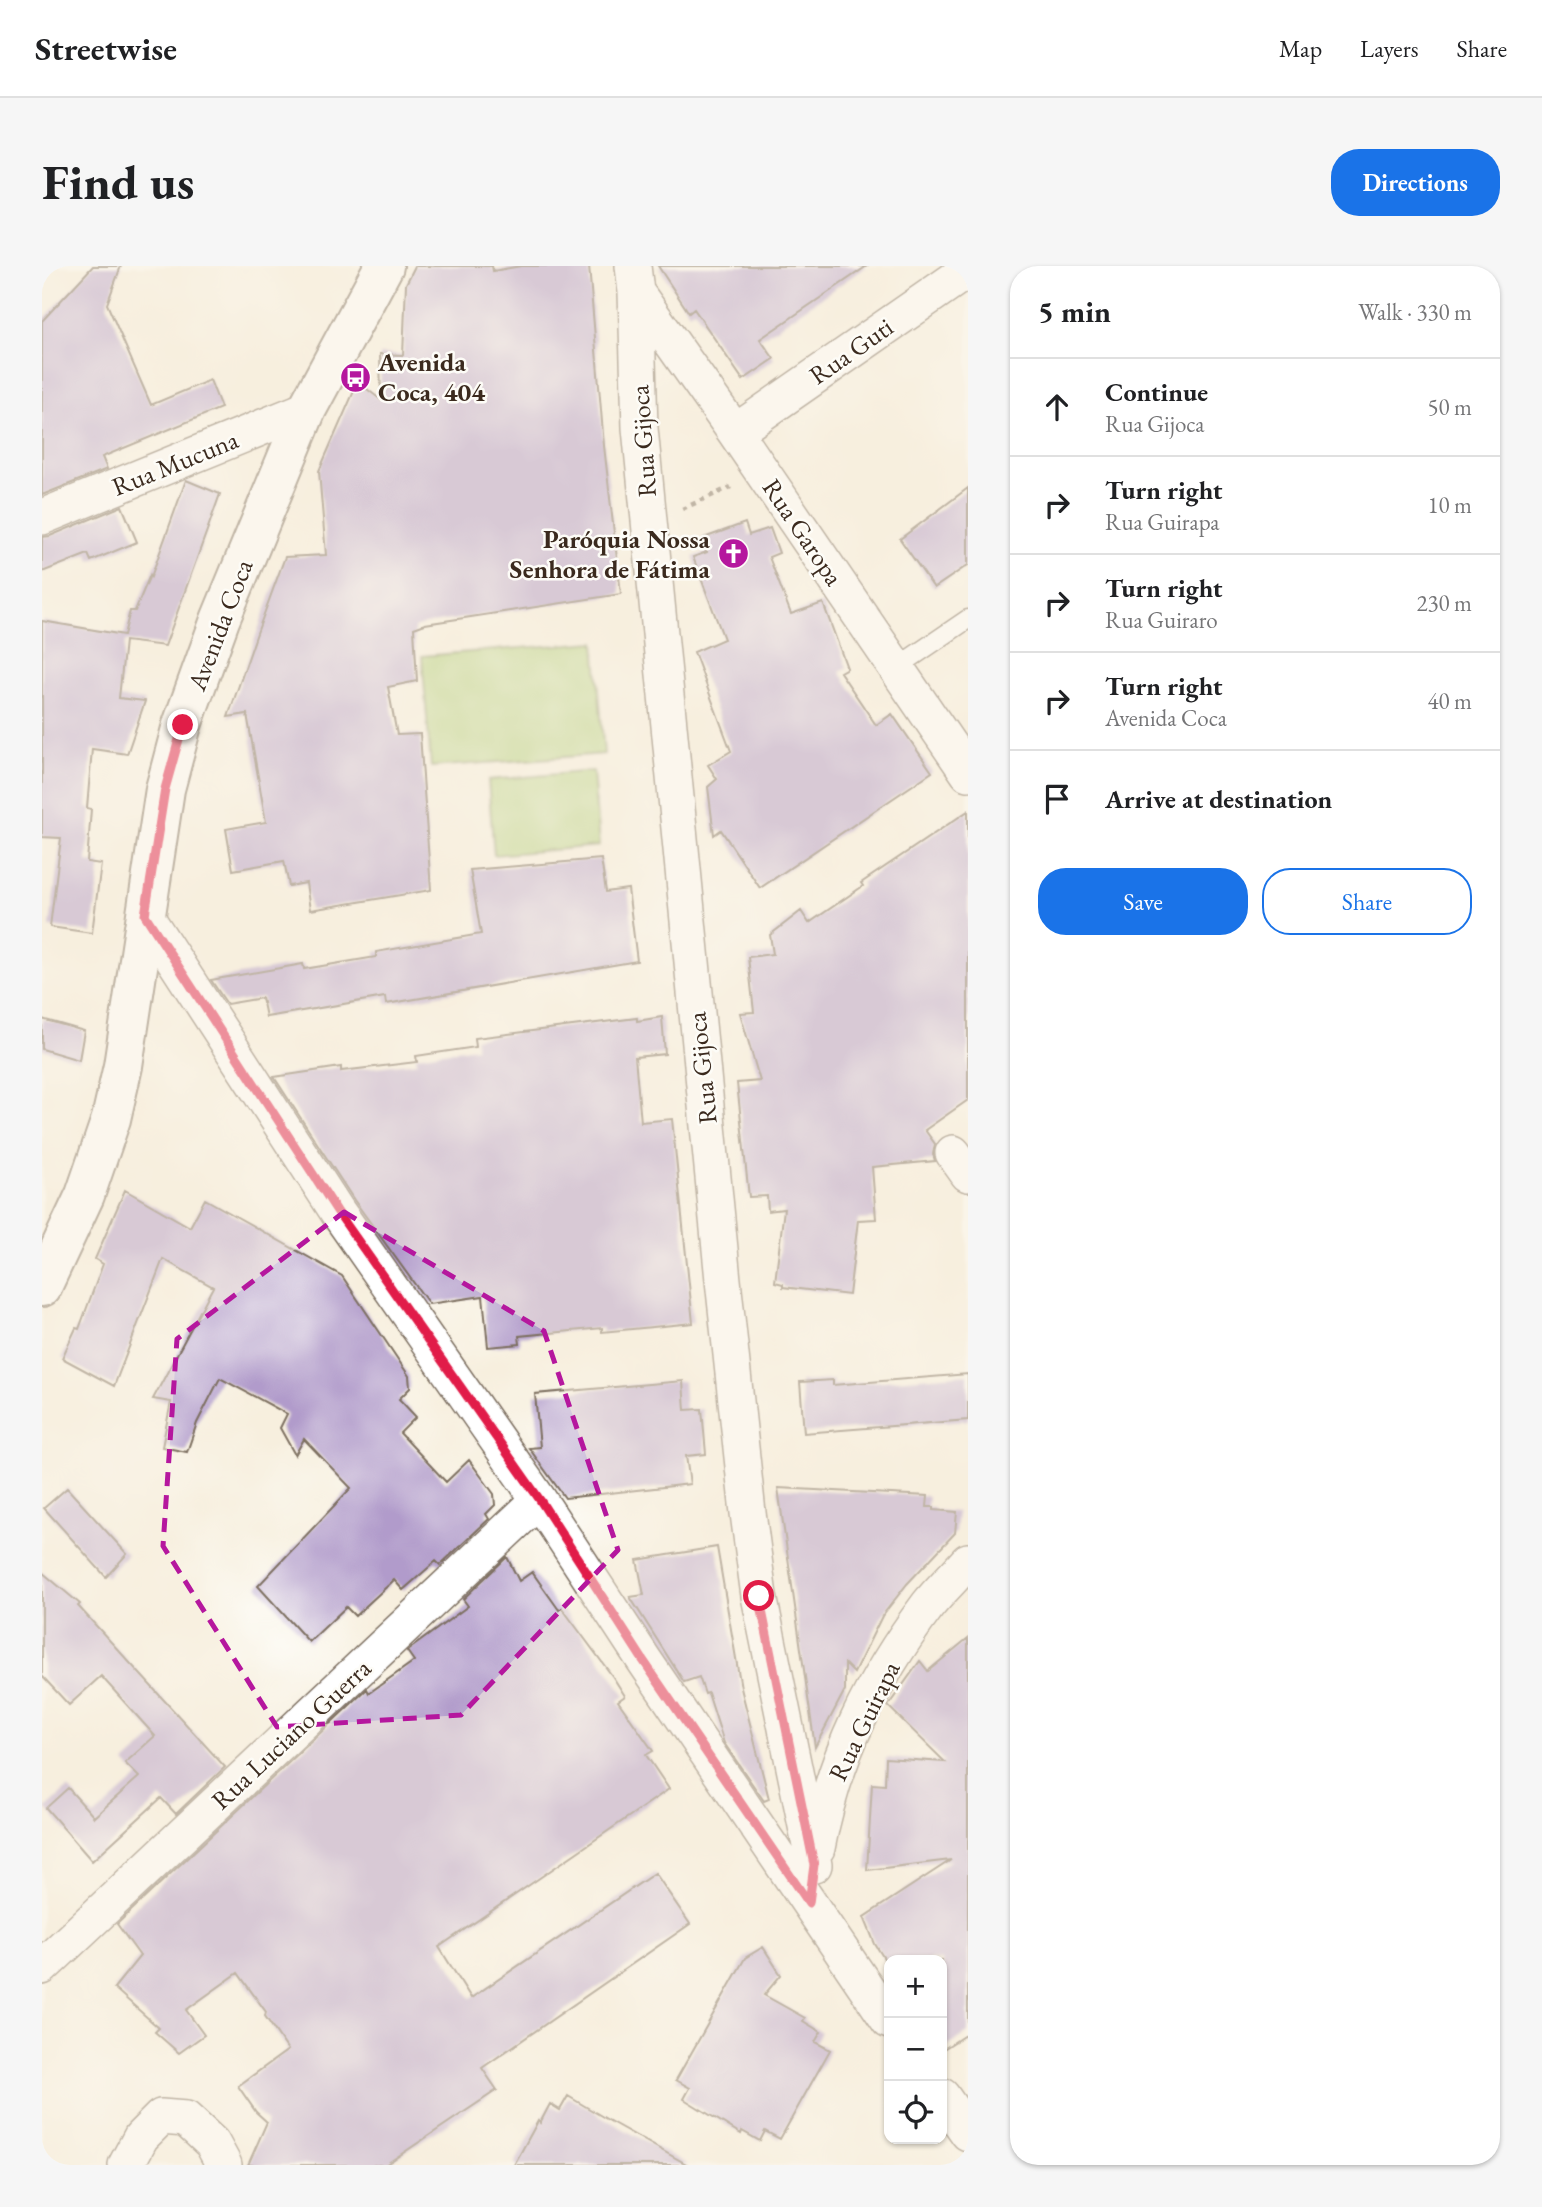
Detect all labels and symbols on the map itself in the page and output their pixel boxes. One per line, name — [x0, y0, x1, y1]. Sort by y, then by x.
street label: Rua Guti — [802, 310, 900, 392]
place label: Avenida Coca, 404 — [377, 345, 485, 409]
bus stop icon: Avenida Coca, 404 — [338, 360, 372, 394]
street label: Rua Gijoca — [622, 383, 664, 498]
street label: Rua Mucuna — [107, 422, 244, 504]
street label: Rua Garopa — [755, 472, 852, 593]
place label: Paróquia Nossa Senhora de Fátima — [510, 522, 711, 586]
church icon: Paróquia Nossa Senhora de Fátima — [716, 537, 750, 571]
street label: Avenida Coca — [179, 554, 261, 696]
route end — [167, 709, 198, 740]
street label: Rua Gijoca — [679, 1010, 725, 1126]
route start — [743, 1580, 774, 1611]
street label: Rua Luciano Guerra — [204, 1651, 379, 1817]
street label: Rua Guirapa — [820, 1655, 908, 1787]

